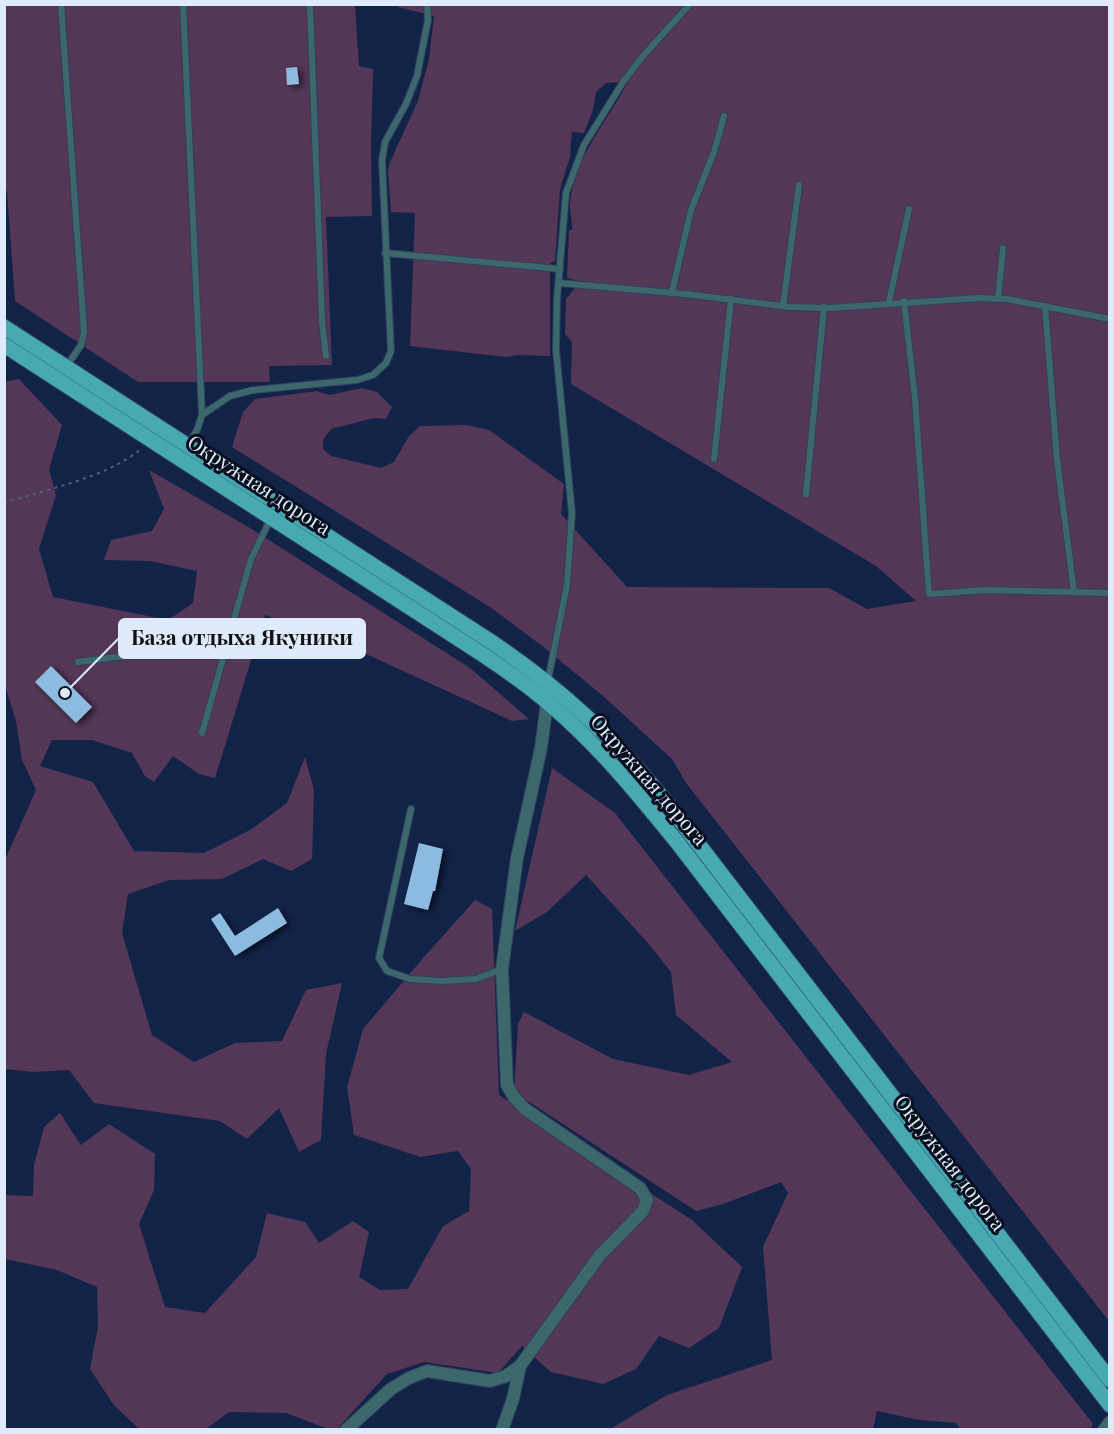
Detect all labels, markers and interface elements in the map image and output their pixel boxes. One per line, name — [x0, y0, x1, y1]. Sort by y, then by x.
street label: Окружная дорога — [183, 427, 337, 540]
callout: База отдыха Якуники — [119, 619, 365, 658]
text: База отдыха Якуники — [131, 622, 353, 650]
street label: Окружная дорога — [586, 708, 715, 850]
street label: Окружная дорога — [890, 1088, 1013, 1236]

